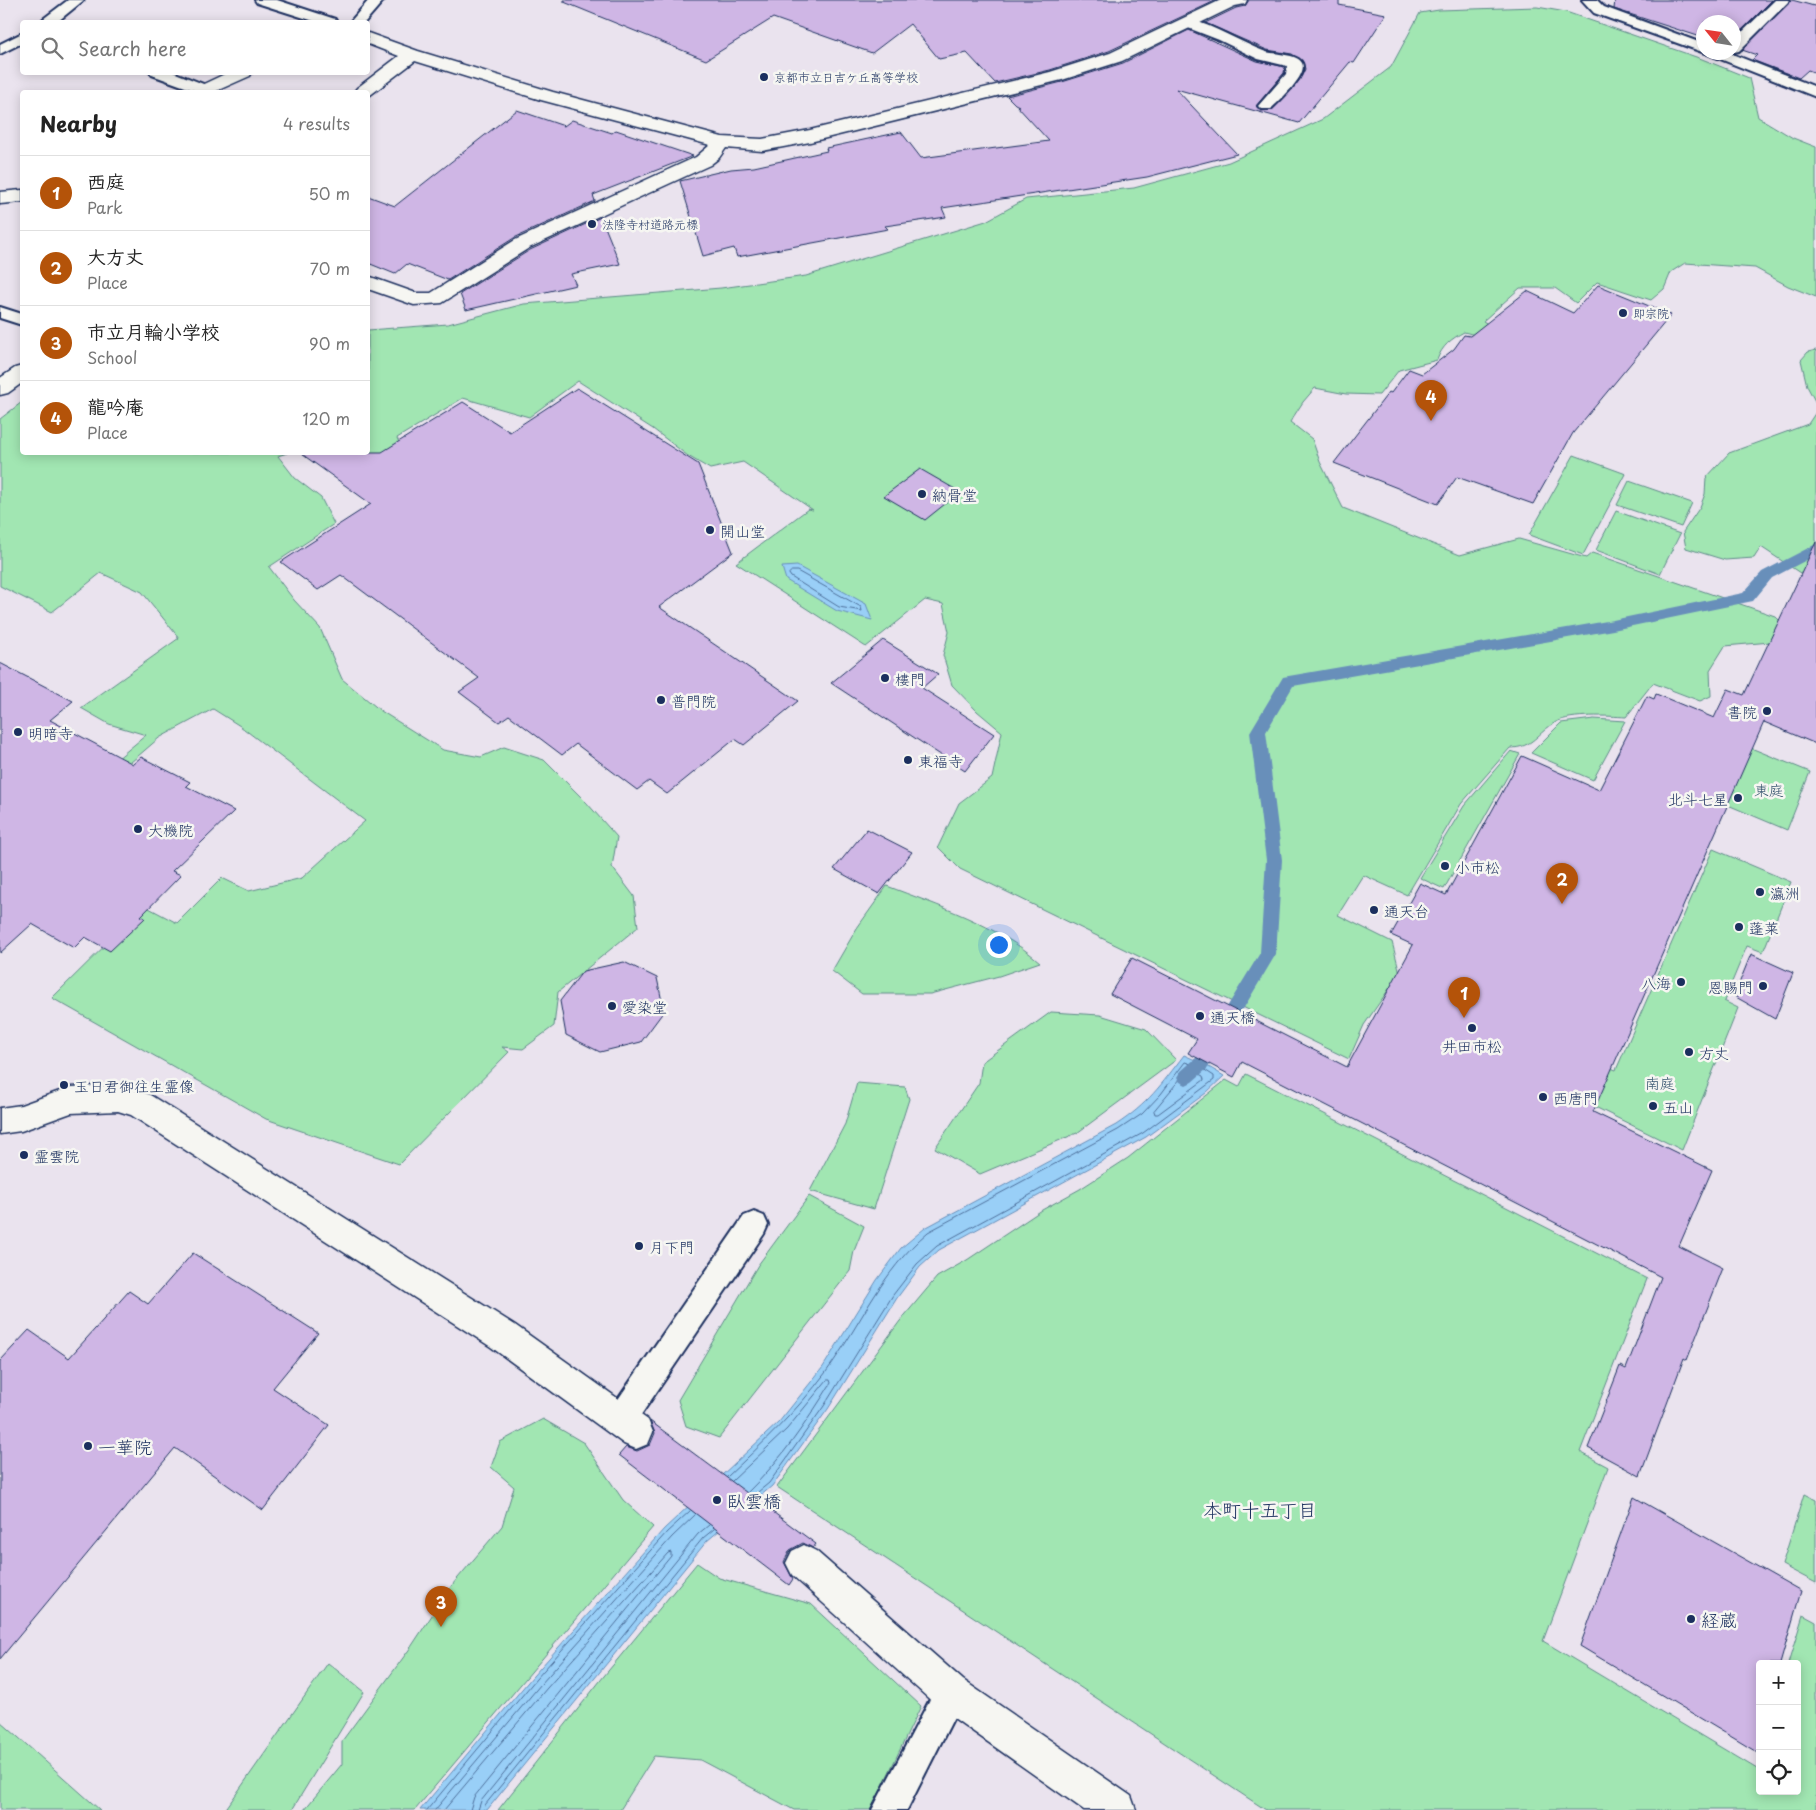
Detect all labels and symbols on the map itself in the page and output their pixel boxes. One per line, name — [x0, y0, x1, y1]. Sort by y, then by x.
north arrow — [1696, 15, 1741, 60]
place label: 京都市立日吉ケ丘高等学校 — [774, 68, 918, 86]
marker: 京都市立日吉ケ丘高等学校 — [758, 71, 770, 83]
place label: 法隆寺村道路元標 — [602, 215, 698, 233]
marker: 法隆寺村道路元標 — [586, 218, 598, 230]
place label: 即宗院 — [1633, 304, 1669, 322]
marker: 即宗院 — [1617, 307, 1629, 319]
pin: 4 — [1415, 380, 1447, 421]
place label: 納骨堂 — [932, 483, 977, 506]
marker: 納骨堂 — [916, 488, 928, 500]
place label: 開山堂 — [720, 519, 765, 542]
marker: 開山堂 — [704, 524, 716, 536]
place label: 樓門 — [895, 667, 925, 690]
marker: 樓門 — [879, 672, 891, 684]
place label: 普門院 — [671, 689, 716, 712]
marker: 普門院 — [655, 694, 667, 706]
place label: 書院 — [1727, 700, 1757, 723]
marker: 書院 — [1761, 705, 1773, 717]
place label: 明暗寺 — [28, 721, 73, 744]
marker: 明暗寺 — [12, 726, 24, 738]
place label: 東福寺 — [918, 749, 963, 772]
marker: 東福寺 — [902, 754, 914, 766]
park label: 東庭 — [1754, 778, 1784, 801]
place label: 北斗七星 — [1668, 787, 1728, 810]
marker: 北斗七星 — [1732, 792, 1744, 804]
place label: 大機院 — [148, 818, 193, 841]
marker: 大機院 — [132, 823, 144, 835]
place label: 小市松 — [1455, 855, 1500, 878]
marker: 小市松 — [1439, 860, 1451, 872]
pin: 2 — [1546, 863, 1578, 904]
place label: 瀛洲 — [1770, 881, 1800, 904]
marker: 瀛洲 — [1754, 886, 1766, 898]
place label: 通天台 — [1384, 899, 1429, 922]
marker: 通天台 — [1368, 904, 1380, 916]
place label: 蓬莱 — [1749, 916, 1779, 939]
marker: 蓬莱 — [1733, 921, 1745, 933]
your location — [986, 932, 1012, 958]
place label: 八海 — [1641, 971, 1671, 994]
place label: 恩賜門 — [1708, 975, 1753, 998]
marker: 八海 — [1675, 976, 1687, 988]
pin: 1 — [1448, 977, 1480, 1018]
marker: 恩賜門 — [1757, 980, 1769, 992]
place label: 愛染堂 — [622, 995, 667, 1018]
marker: 愛染堂 — [606, 1000, 618, 1012]
place label: 通天橋 — [1210, 1005, 1255, 1028]
marker: 通天橋 — [1194, 1010, 1206, 1022]
marker: 井田市松 — [1466, 1022, 1478, 1034]
place label: 井田市松 — [1442, 1034, 1502, 1057]
place label: 方丈 — [1699, 1041, 1729, 1064]
marker: 方丈 — [1683, 1046, 1695, 1058]
park label: 南庭 — [1645, 1071, 1675, 1094]
place label: 玉日君御往生霊像 — [74, 1074, 194, 1097]
marker: 玉日君御往生霊像 — [58, 1079, 70, 1091]
place label: 西唐門 — [1553, 1086, 1598, 1109]
marker: 西唐門 — [1537, 1091, 1549, 1103]
place label: 五山 — [1663, 1095, 1693, 1118]
marker: 五山 — [1647, 1100, 1659, 1112]
place label: 霊雲院 — [34, 1144, 79, 1167]
marker: 霊雲院 — [18, 1149, 30, 1161]
place label: 月下門 — [649, 1235, 694, 1258]
marker: 月下門 — [633, 1240, 645, 1252]
place label: 一華院 — [98, 1433, 152, 1460]
marker: 一華院 — [82, 1440, 94, 1452]
place label: 臥雲橋 — [727, 1487, 781, 1514]
marker: 臥雲橋 — [711, 1494, 723, 1506]
district label: 本町十五丁目 — [1203, 1495, 1317, 1523]
pin: 3 — [425, 1586, 457, 1627]
place label: 経蔵 — [1701, 1606, 1737, 1633]
marker: 経蔵 — [1685, 1613, 1697, 1625]

